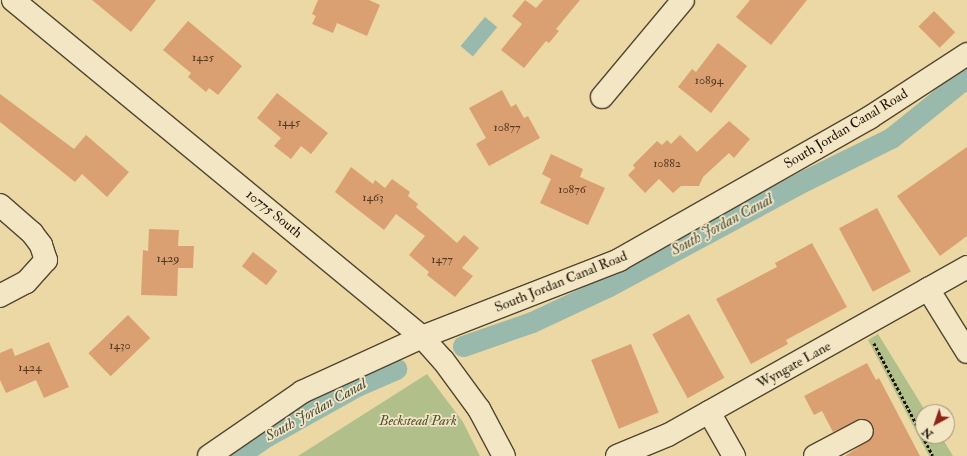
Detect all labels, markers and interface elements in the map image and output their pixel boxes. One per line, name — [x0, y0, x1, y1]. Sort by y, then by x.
house number: 1425 — [192, 51, 214, 65]
house number: 10894 — [695, 74, 723, 88]
street label: South Jordan Canal Road — [781, 85, 911, 173]
house number: 1445 — [278, 116, 300, 130]
house number: 10877 — [493, 121, 521, 135]
house number: 10882 — [653, 157, 681, 171]
house number: 10876 — [558, 183, 586, 197]
street label: 10775 South — [242, 186, 306, 242]
house number: 1463 — [362, 191, 384, 205]
water label: South Jordan Canal — [668, 191, 776, 259]
street label: South Jordan Canal Road — [492, 248, 630, 316]
house number: 1429 — [157, 252, 179, 266]
house number: 1477 — [431, 253, 453, 267]
street label: Wyngate Lane — [754, 338, 834, 392]
house number: 1430 — [109, 339, 131, 353]
house number: 1424 — [18, 361, 42, 375]
water label: South Jordan Canal — [262, 375, 370, 445]
north arrow — [915, 404, 955, 444]
park label: Beckstead Park — [379, 413, 457, 429]
text: N — [920, 425, 936, 441]

